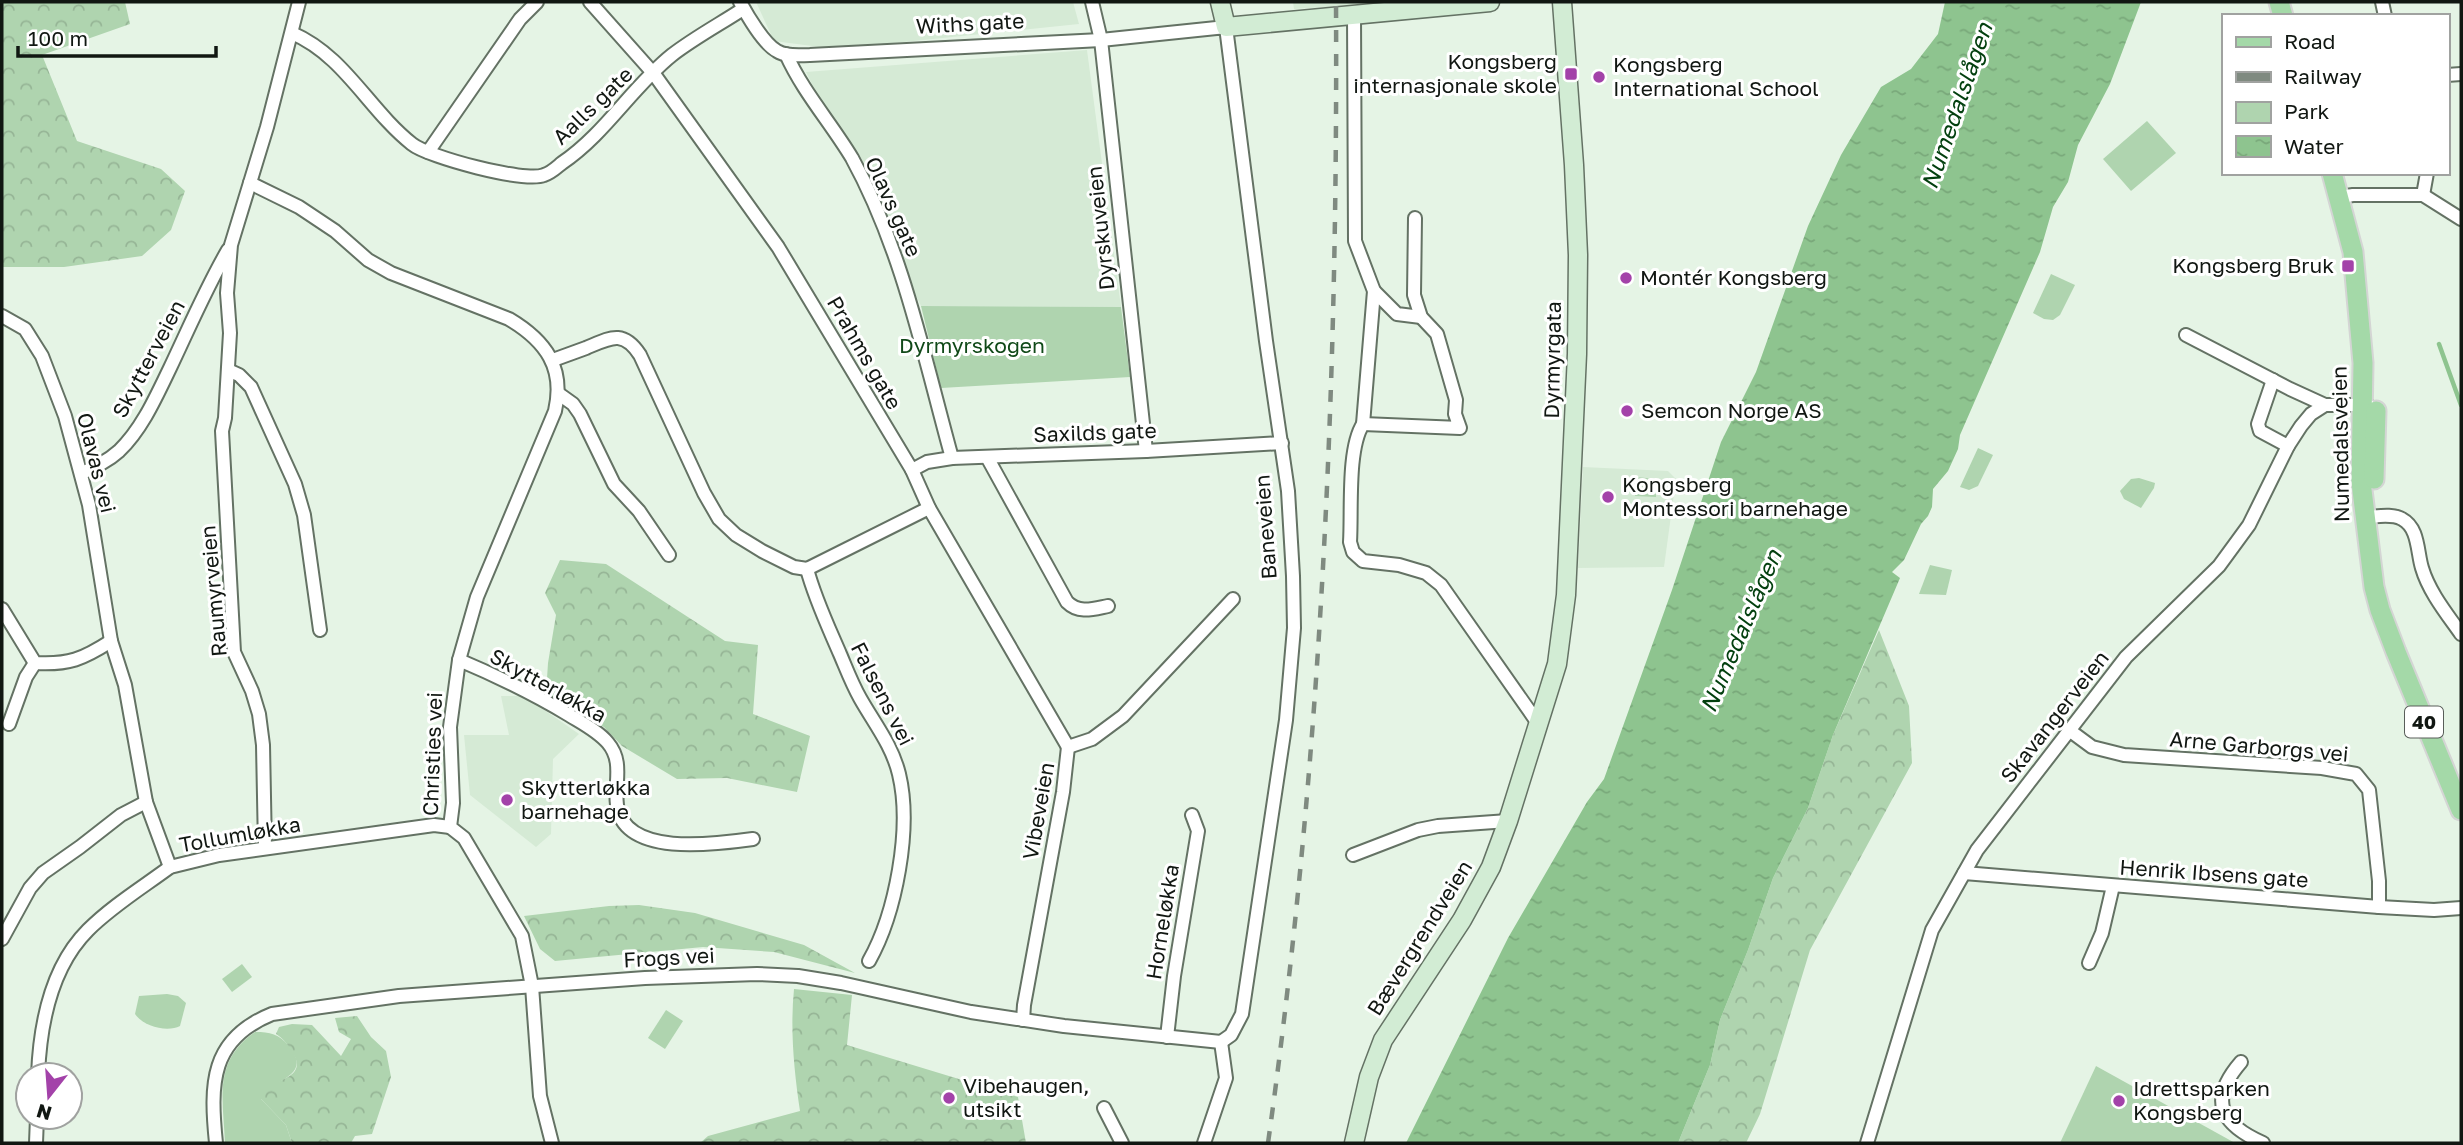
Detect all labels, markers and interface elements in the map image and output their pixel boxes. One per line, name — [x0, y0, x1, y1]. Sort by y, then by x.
street label: Withs gate — [915, 7, 1025, 39]
scale bar — [18, 14, 215, 58]
legend — [2222, 14, 2449, 175]
water label: Numedalslågen — [1915, 18, 1998, 192]
text: 100 m — [28, 25, 88, 51]
text: Road — [2284, 28, 2335, 54]
place label: Kongsberg internasjonale skole — [1353, 48, 1557, 98]
place label: Kongsberg International School — [1613, 51, 1819, 101]
street label: Aalls gate — [547, 61, 638, 150]
text: Railway — [2284, 63, 2362, 89]
marker: Kongsberg internasjonale skole — [1563, 66, 1579, 82]
marker: Kongsberg International School — [1591, 69, 1607, 85]
text: Park — [2284, 98, 2330, 124]
text: Water — [2284, 133, 2344, 159]
street label: Olavs gate — [860, 152, 928, 261]
street label: Dyrskuveien — [1081, 165, 1119, 291]
place label: Kongsberg Bruk — [2172, 252, 2334, 278]
marker: Kongsberg Bruk — [2340, 258, 2356, 274]
place label: Montér Kongsberg — [1640, 264, 1827, 290]
marker: Montér Kongsberg — [1618, 270, 1634, 286]
street label: Prahms gate — [822, 291, 908, 414]
street label: Skytterveien — [106, 295, 190, 422]
street label: Dyrmyrgata — [1538, 301, 1566, 419]
park label: Dyrmyrskogen — [899, 332, 1045, 358]
street label: Numedalsveien — [2326, 366, 2354, 522]
place label: Semcon Norge AS — [1641, 397, 1822, 423]
marker: Semcon Norge AS — [1619, 403, 1635, 419]
street label: Olavas vei — [72, 410, 122, 516]
street label: Saxilds gate — [1033, 417, 1157, 447]
place label: Kongsberg Montessori barnehage — [1622, 471, 1848, 521]
street label: Baneveien — [1248, 474, 1282, 580]
marker: Kongsberg Montessori barnehage — [1600, 489, 1616, 505]
street label: Raumyrveien — [194, 524, 232, 658]
water label: Numedalslågen — [1693, 544, 1787, 716]
street label: Falsens vei — [846, 638, 920, 750]
street label: Skytterløkka — [486, 642, 611, 728]
street label: Skavangerveien — [1995, 645, 2114, 788]
street label: Christies vei — [417, 692, 447, 816]
road number: 40 — [2405, 706, 2443, 737]
street label: Arne Garborgs vei — [2169, 725, 2350, 767]
street label: Vibeveien — [1017, 760, 1059, 862]
place label: Skytterløkka barnehage — [521, 774, 650, 824]
marker: Skytterløkka barnehage — [499, 792, 515, 808]
street label: Tollumløkka — [177, 811, 303, 857]
street label: Henrik Ibsens gate — [2119, 853, 2309, 893]
street label: Bævergrendveien — [1361, 855, 1477, 1020]
street label: Horneløkka — [1140, 862, 1184, 981]
street label: Frogs vei — [623, 942, 715, 972]
north arrow — [14, 1061, 84, 1131]
place label: Vibehaugen, utsikt — [963, 1072, 1090, 1122]
place label: Idrettsparken Kongsberg — [2133, 1075, 2270, 1125]
marker: Vibehaugen, utsikt — [941, 1090, 957, 1106]
marker: Idrettsparken Kongsberg — [2111, 1093, 2127, 1109]
text: N — [34, 1100, 54, 1126]

